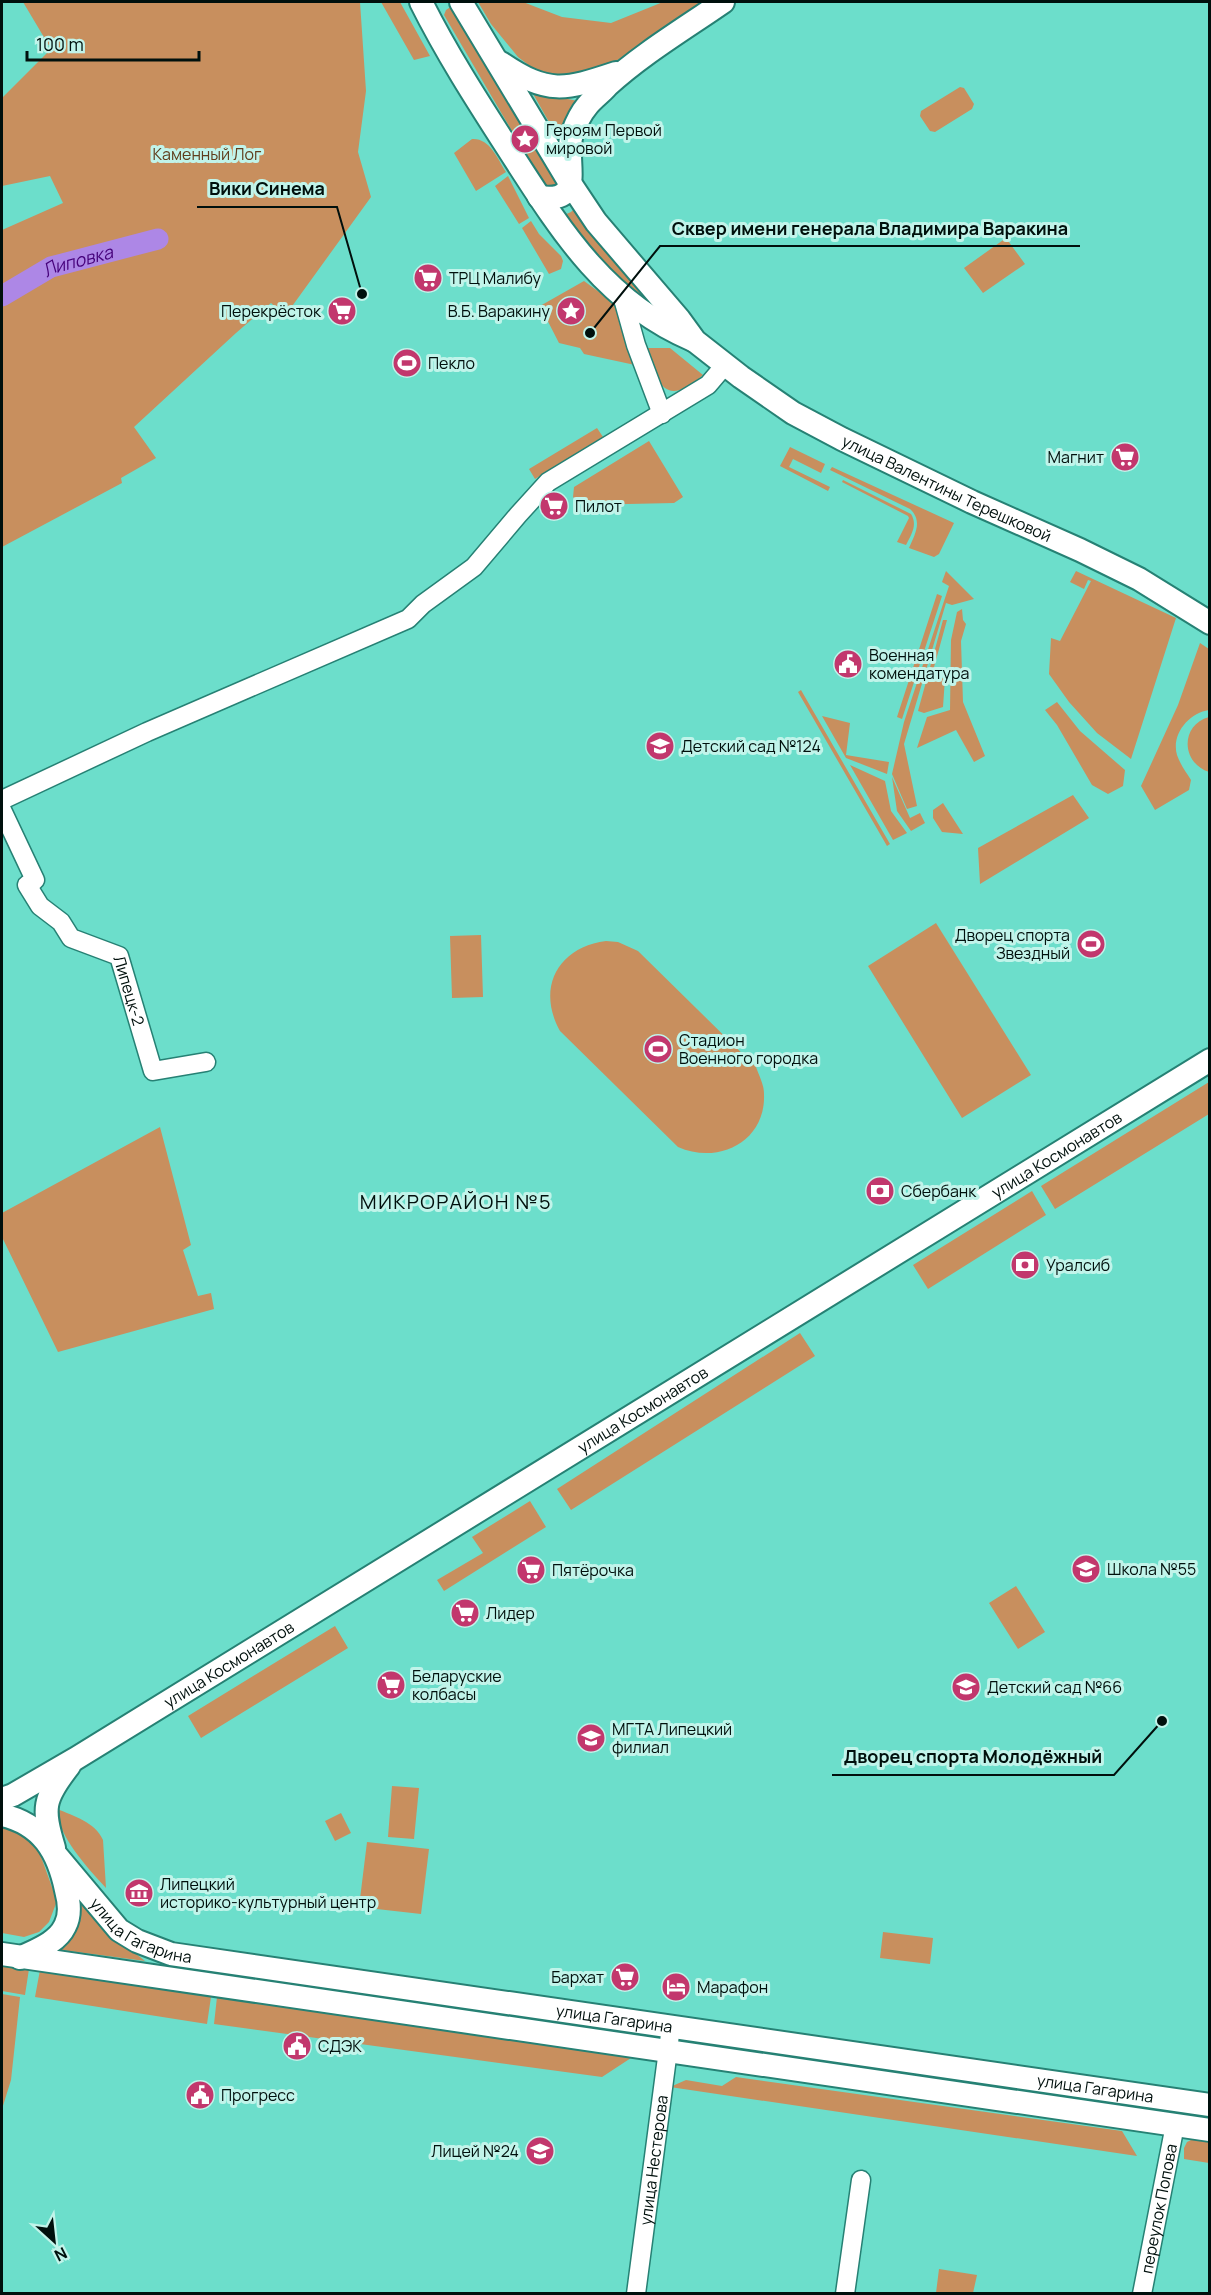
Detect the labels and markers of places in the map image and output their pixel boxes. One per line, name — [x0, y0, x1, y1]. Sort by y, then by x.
place label: Героям Первой мировой — [546, 119, 662, 159]
place icon: Героям Первой мировой — [509, 123, 541, 155]
callout: Вики Синема — [197, 171, 337, 207]
callout: Сквер имени генерала Владимира Варакина — [660, 210, 1080, 246]
supermarket icon: ТРЦ Малибу — [412, 262, 444, 294]
place label: ТРЦ Малибу — [449, 267, 542, 289]
supermarket icon: Перекрёсток — [326, 295, 358, 327]
place icon: В.Б. Варакину — [555, 295, 587, 327]
place label: Перекрёсток — [221, 300, 322, 322]
place label: В.Б. Варакину — [448, 300, 551, 322]
sports icon: Пекло — [391, 347, 423, 379]
place label: Пекло — [428, 352, 475, 374]
supermarket icon: Магнит — [1109, 441, 1141, 473]
place label: Магнит — [1048, 446, 1104, 468]
supermarket icon: Пилот — [538, 490, 570, 522]
place label: Пилот — [575, 495, 622, 517]
place label: Военная комендатура — [869, 644, 969, 684]
public building icon: Военная комендатура — [832, 648, 864, 680]
school or university icon: Детский сад №124 — [644, 730, 676, 762]
place label: Детский сад №124 — [681, 735, 821, 757]
place label: Дворец спорта Звездный — [955, 924, 1070, 964]
sports icon: Дворец спорта Звездный — [1075, 928, 1107, 960]
place label: Стадион Военного городка — [679, 1029, 818, 1069]
sports icon: Стадион Военного городка — [642, 1033, 674, 1065]
bank icon: Сбербанк — [864, 1175, 896, 1207]
place label: Сбербанк — [901, 1180, 977, 1202]
bank icon: Уралсиб — [1009, 1249, 1041, 1281]
place label: Уралсиб — [1046, 1254, 1110, 1276]
school or university icon: Школа №55 — [1070, 1553, 1102, 1585]
supermarket icon: Пятёрочка — [515, 1554, 547, 1586]
place label: Школа №55 — [1107, 1558, 1196, 1580]
place label: Пятёрочка — [552, 1559, 634, 1581]
supermarket icon: Лидер — [449, 1597, 481, 1629]
place label: Лидер — [486, 1602, 535, 1624]
place label: Беларуские колбасы — [412, 1665, 502, 1705]
supermarket icon: Беларуские колбасы — [375, 1669, 407, 1701]
school or university icon: Детский сад №66 — [950, 1671, 982, 1703]
place label: Детский сад №66 — [987, 1676, 1122, 1698]
place label: МГТА Липецкий филиал — [612, 1718, 732, 1758]
school or university icon: МГТА Липецкий филиал — [575, 1722, 607, 1754]
callout: Дворец спорта Молодёжный — [832, 1739, 1114, 1775]
place label: Липецкий историко-культурный центр — [160, 1873, 376, 1913]
museum icon: Липецкий историко-культурный центр — [123, 1877, 155, 1909]
supermarket icon: Бархат — [609, 1961, 641, 1993]
place label: Бархат — [551, 1966, 604, 1988]
hotel icon: Марафон — [660, 1971, 692, 2003]
place label: Марафон — [697, 1976, 768, 1998]
public building icon: СДЭК — [281, 2030, 313, 2062]
place label: СДЭК — [318, 2035, 362, 2057]
public building icon: Прогресс — [184, 2079, 216, 2111]
place label: Прогресс — [221, 2084, 295, 2106]
school or university icon: Лицей №24 — [524, 2135, 556, 2167]
place label: Лицей №24 — [431, 2140, 519, 2162]

